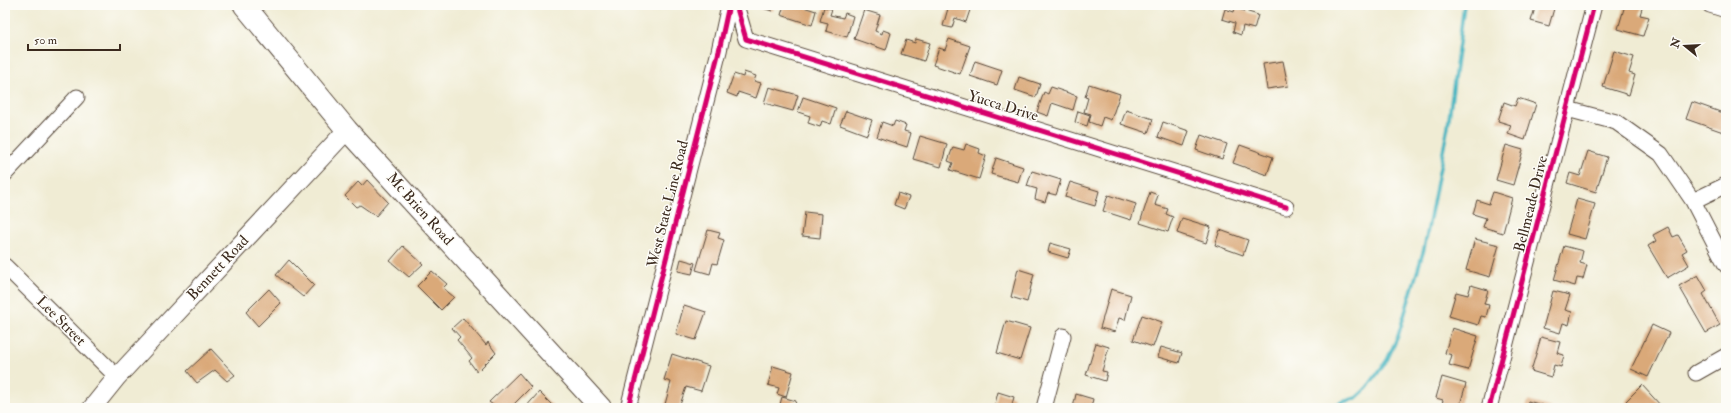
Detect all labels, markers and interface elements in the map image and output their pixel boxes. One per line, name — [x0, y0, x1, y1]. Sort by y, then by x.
scale bar — [28, 26, 120, 52]
north arrow — [1665, 26, 1705, 66]
text: 50 m — [34, 33, 58, 48]
text: N — [1668, 35, 1684, 51]
street label: Yucca Drive — [966, 86, 1040, 126]
street label: West State Line Road — [643, 138, 693, 271]
street label: Bellmeade Drive — [1510, 154, 1552, 254]
street label: Mc Brien Road — [382, 169, 458, 250]
street label: Bennett Road — [183, 231, 253, 304]
street label: Lee Street — [32, 292, 90, 350]

